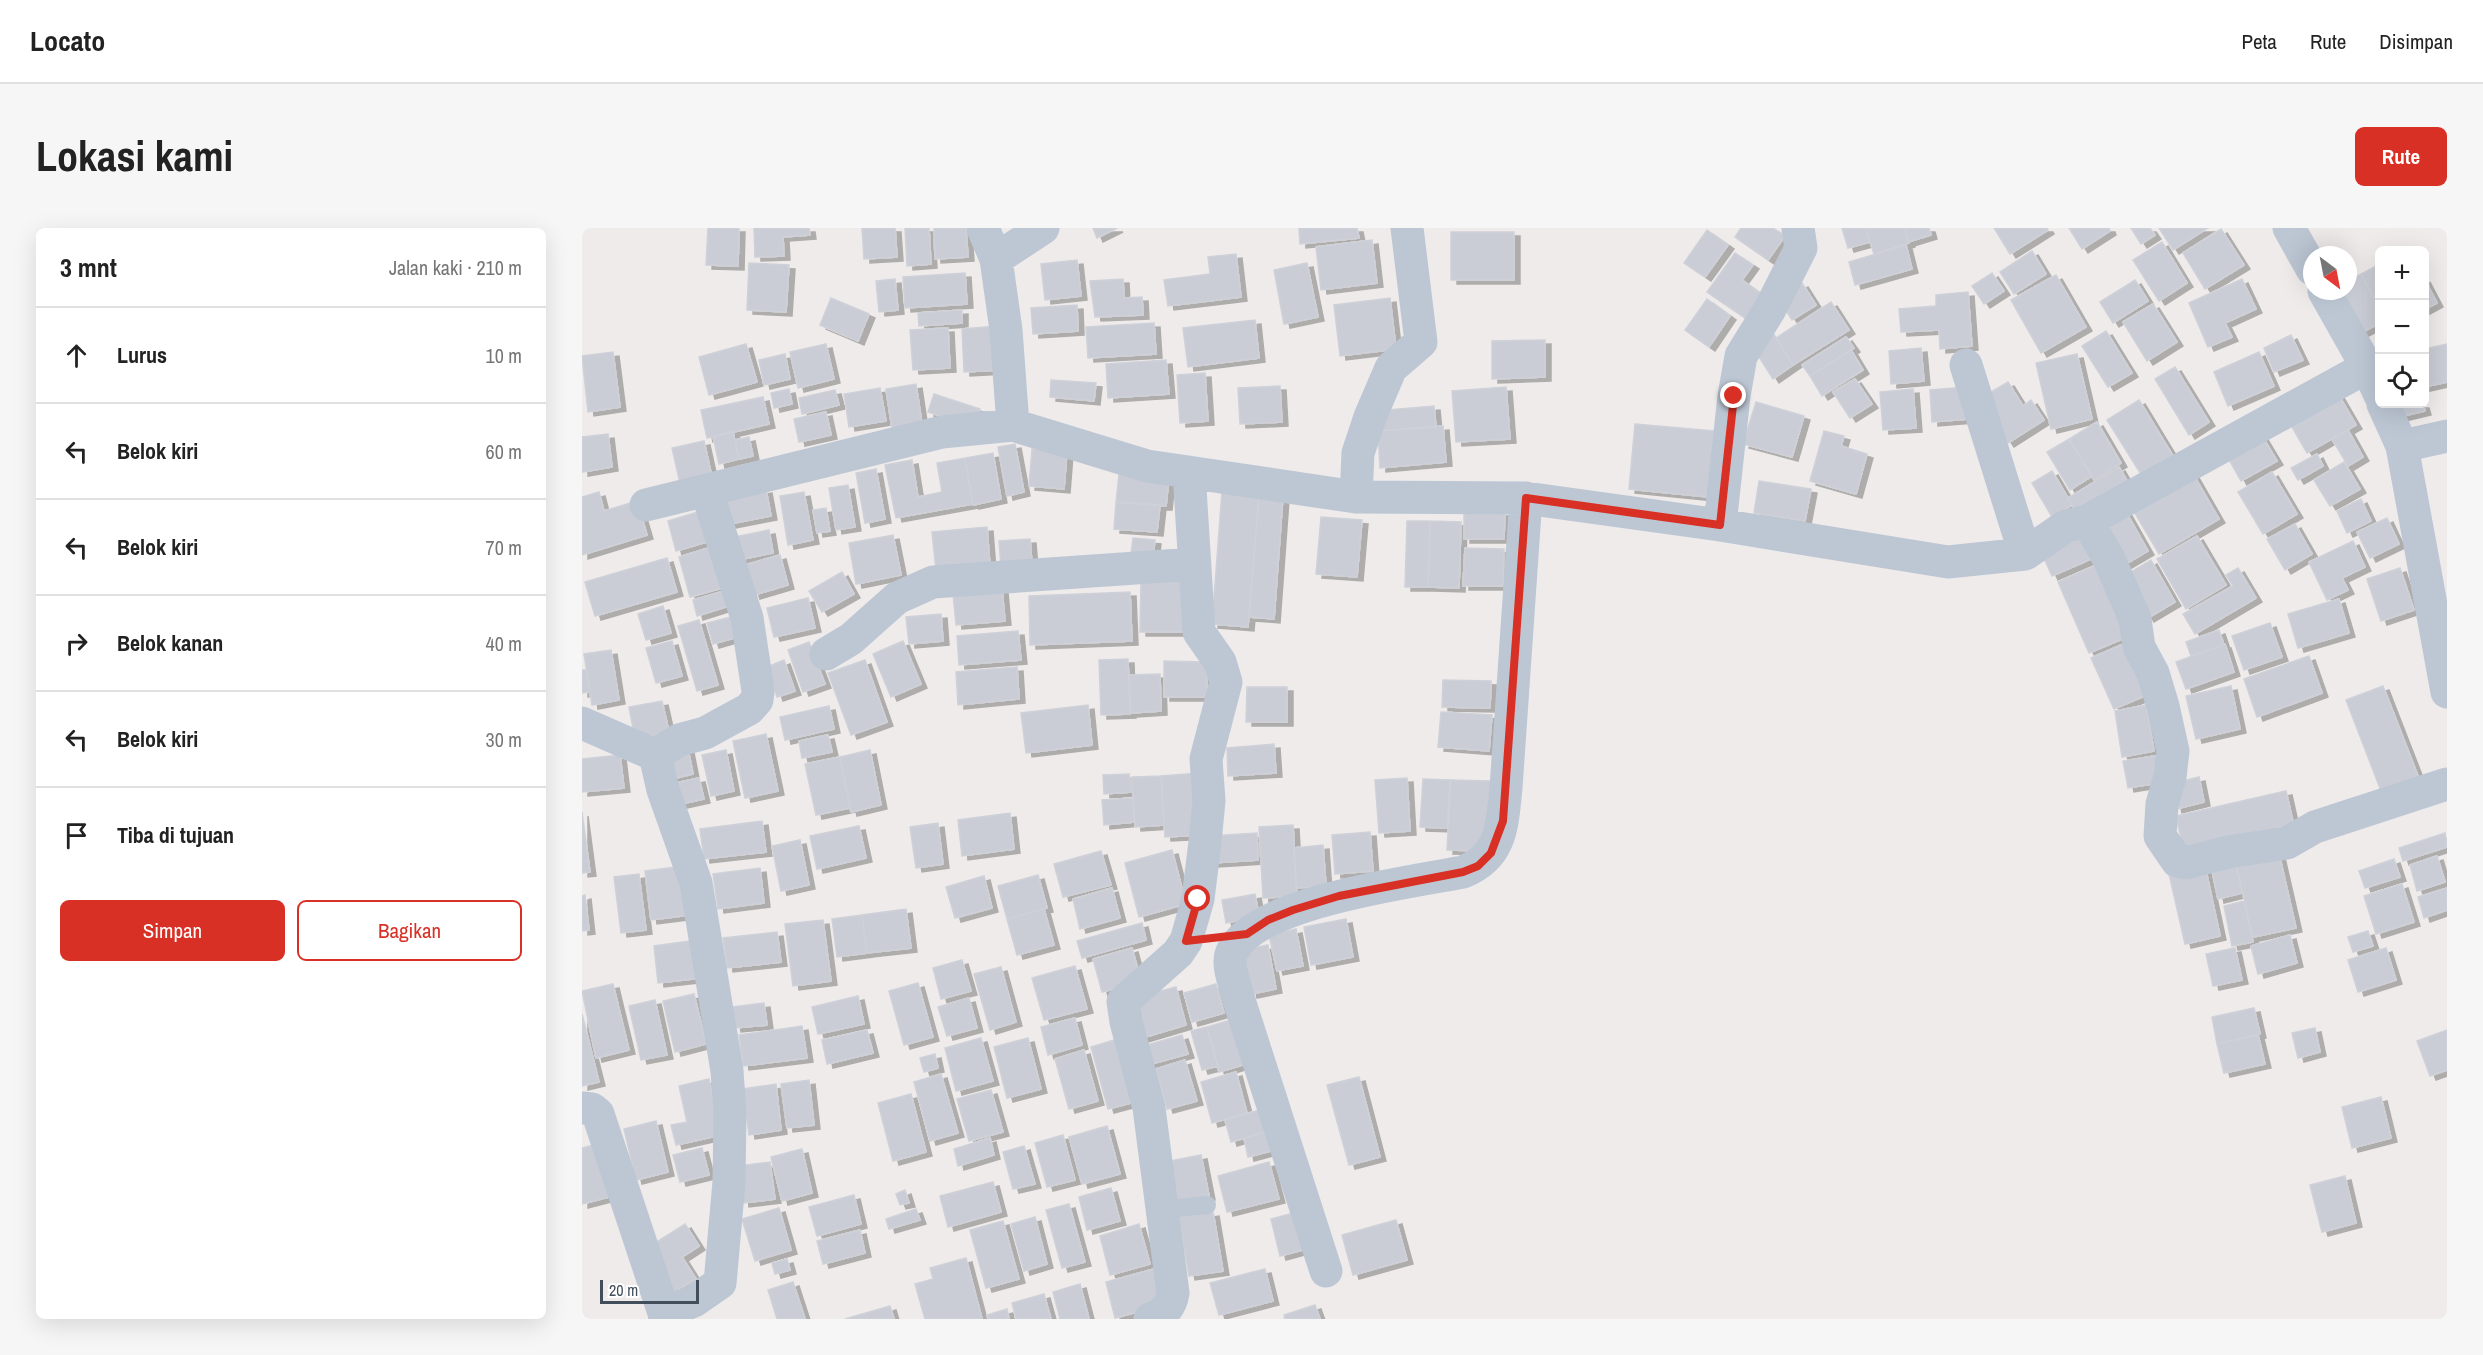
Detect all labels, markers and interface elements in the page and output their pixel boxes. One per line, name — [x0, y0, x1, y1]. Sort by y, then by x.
text: Locato — [30, 22, 105, 60]
text: Peta — [2241, 27, 2277, 56]
text: Rute — [2310, 27, 2346, 56]
text: Disimpan — [2379, 27, 2453, 56]
button: Rute — [2355, 127, 2447, 186]
text: Lokasi kami — [36, 128, 233, 184]
north arrow — [2303, 246, 2357, 300]
map controls — [2375, 246, 2429, 408]
button: + — [2375, 246, 2429, 300]
text: 3 mnt — [60, 250, 117, 285]
text: Jalan kaki · 210 m — [389, 254, 522, 281]
button: − — [2375, 300, 2429, 354]
icon: ahead — [60, 339, 93, 372]
text: Lurus — [117, 340, 167, 370]
text: 10 m — [486, 342, 522, 369]
button: locate — [2375, 354, 2429, 408]
route end — [1720, 382, 1746, 408]
icon: left — [60, 435, 93, 468]
text: Belok kiri — [117, 436, 198, 466]
text: 60 m — [486, 438, 522, 465]
icon: left — [60, 531, 93, 564]
text: Belok kiri — [117, 532, 198, 562]
text: 70 m — [486, 534, 522, 561]
icon: right — [60, 627, 93, 660]
text: Belok kanan — [117, 628, 223, 658]
text: 40 m — [486, 630, 522, 657]
icon: left — [60, 723, 93, 756]
text: Belok kiri — [117, 724, 198, 754]
text: 30 m — [486, 726, 522, 753]
icon: arrive — [60, 819, 93, 852]
text: Tiba di tujuan — [117, 820, 234, 850]
route start — [1184, 885, 1210, 911]
button: Simpan — [60, 900, 285, 961]
button: Bagikan — [297, 900, 522, 961]
scale bar — [600, 1277, 699, 1304]
text: 20 m — [609, 1279, 638, 1301]

